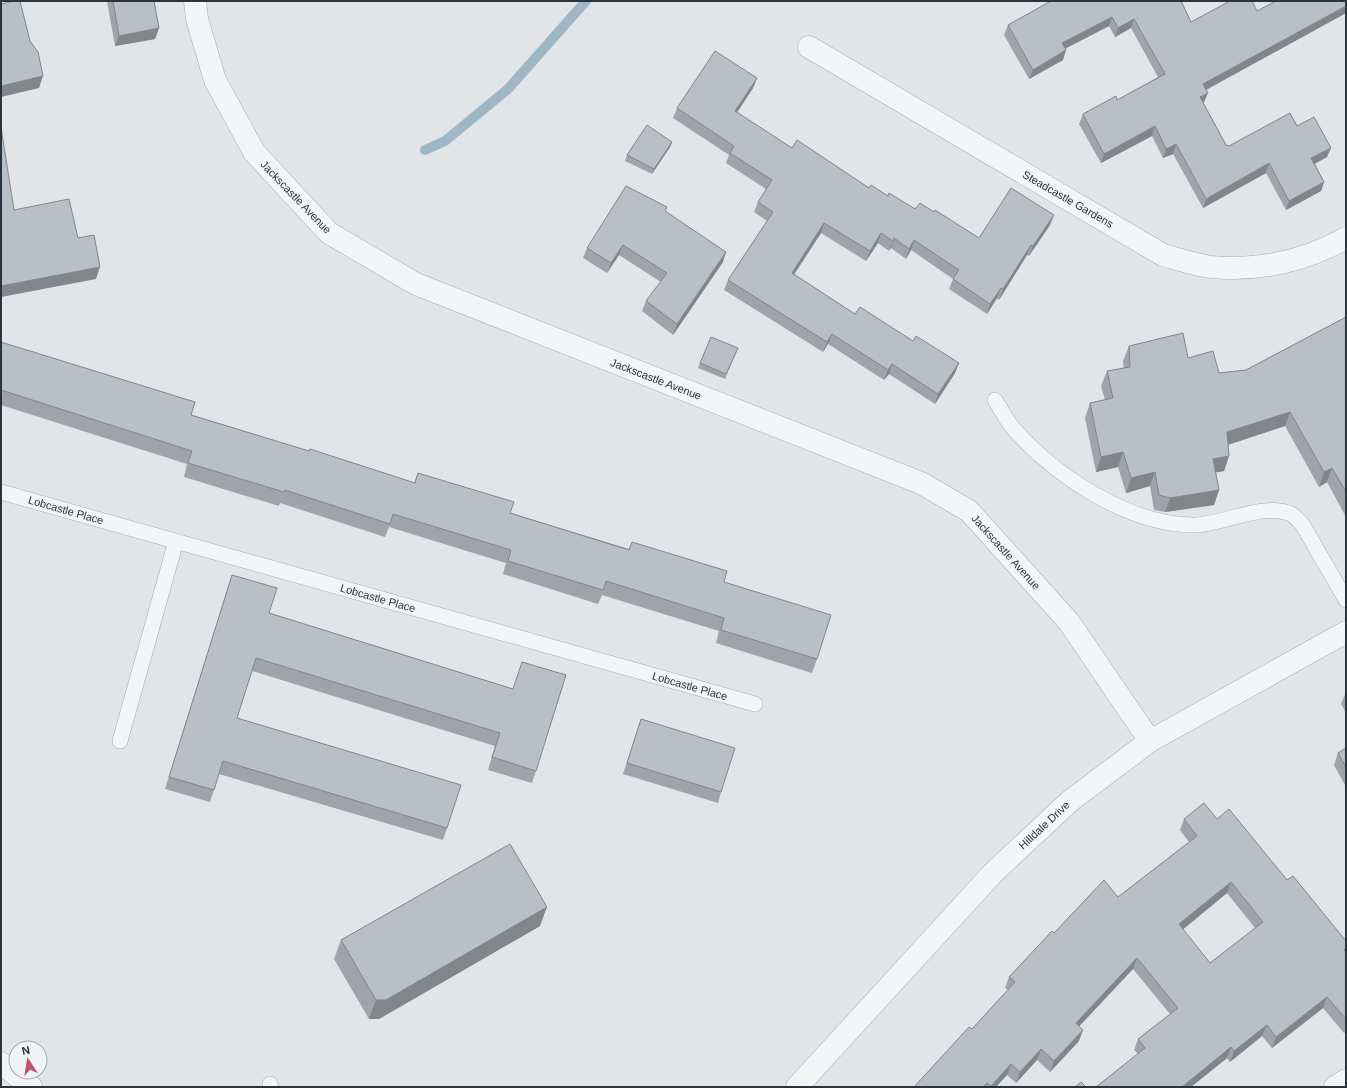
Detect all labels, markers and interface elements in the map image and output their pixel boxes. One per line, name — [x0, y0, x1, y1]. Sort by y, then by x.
street label: Jackscastle Avenue — [258, 158, 334, 236]
street label: Steadcastle Gardens — [1021, 168, 1116, 230]
street label: Jackscastle Avenue — [609, 356, 703, 402]
street label: Lobcastle Place — [27, 494, 105, 526]
street label: Jackscastle Avenue — [969, 512, 1043, 592]
street label: Lobcastle Place — [339, 582, 417, 614]
street label: Lobcastle Place — [651, 670, 729, 702]
street label: Hilldale Drive — [1016, 799, 1072, 851]
north arrow — [8, 1040, 48, 1080]
text: N — [21, 1044, 31, 1057]

